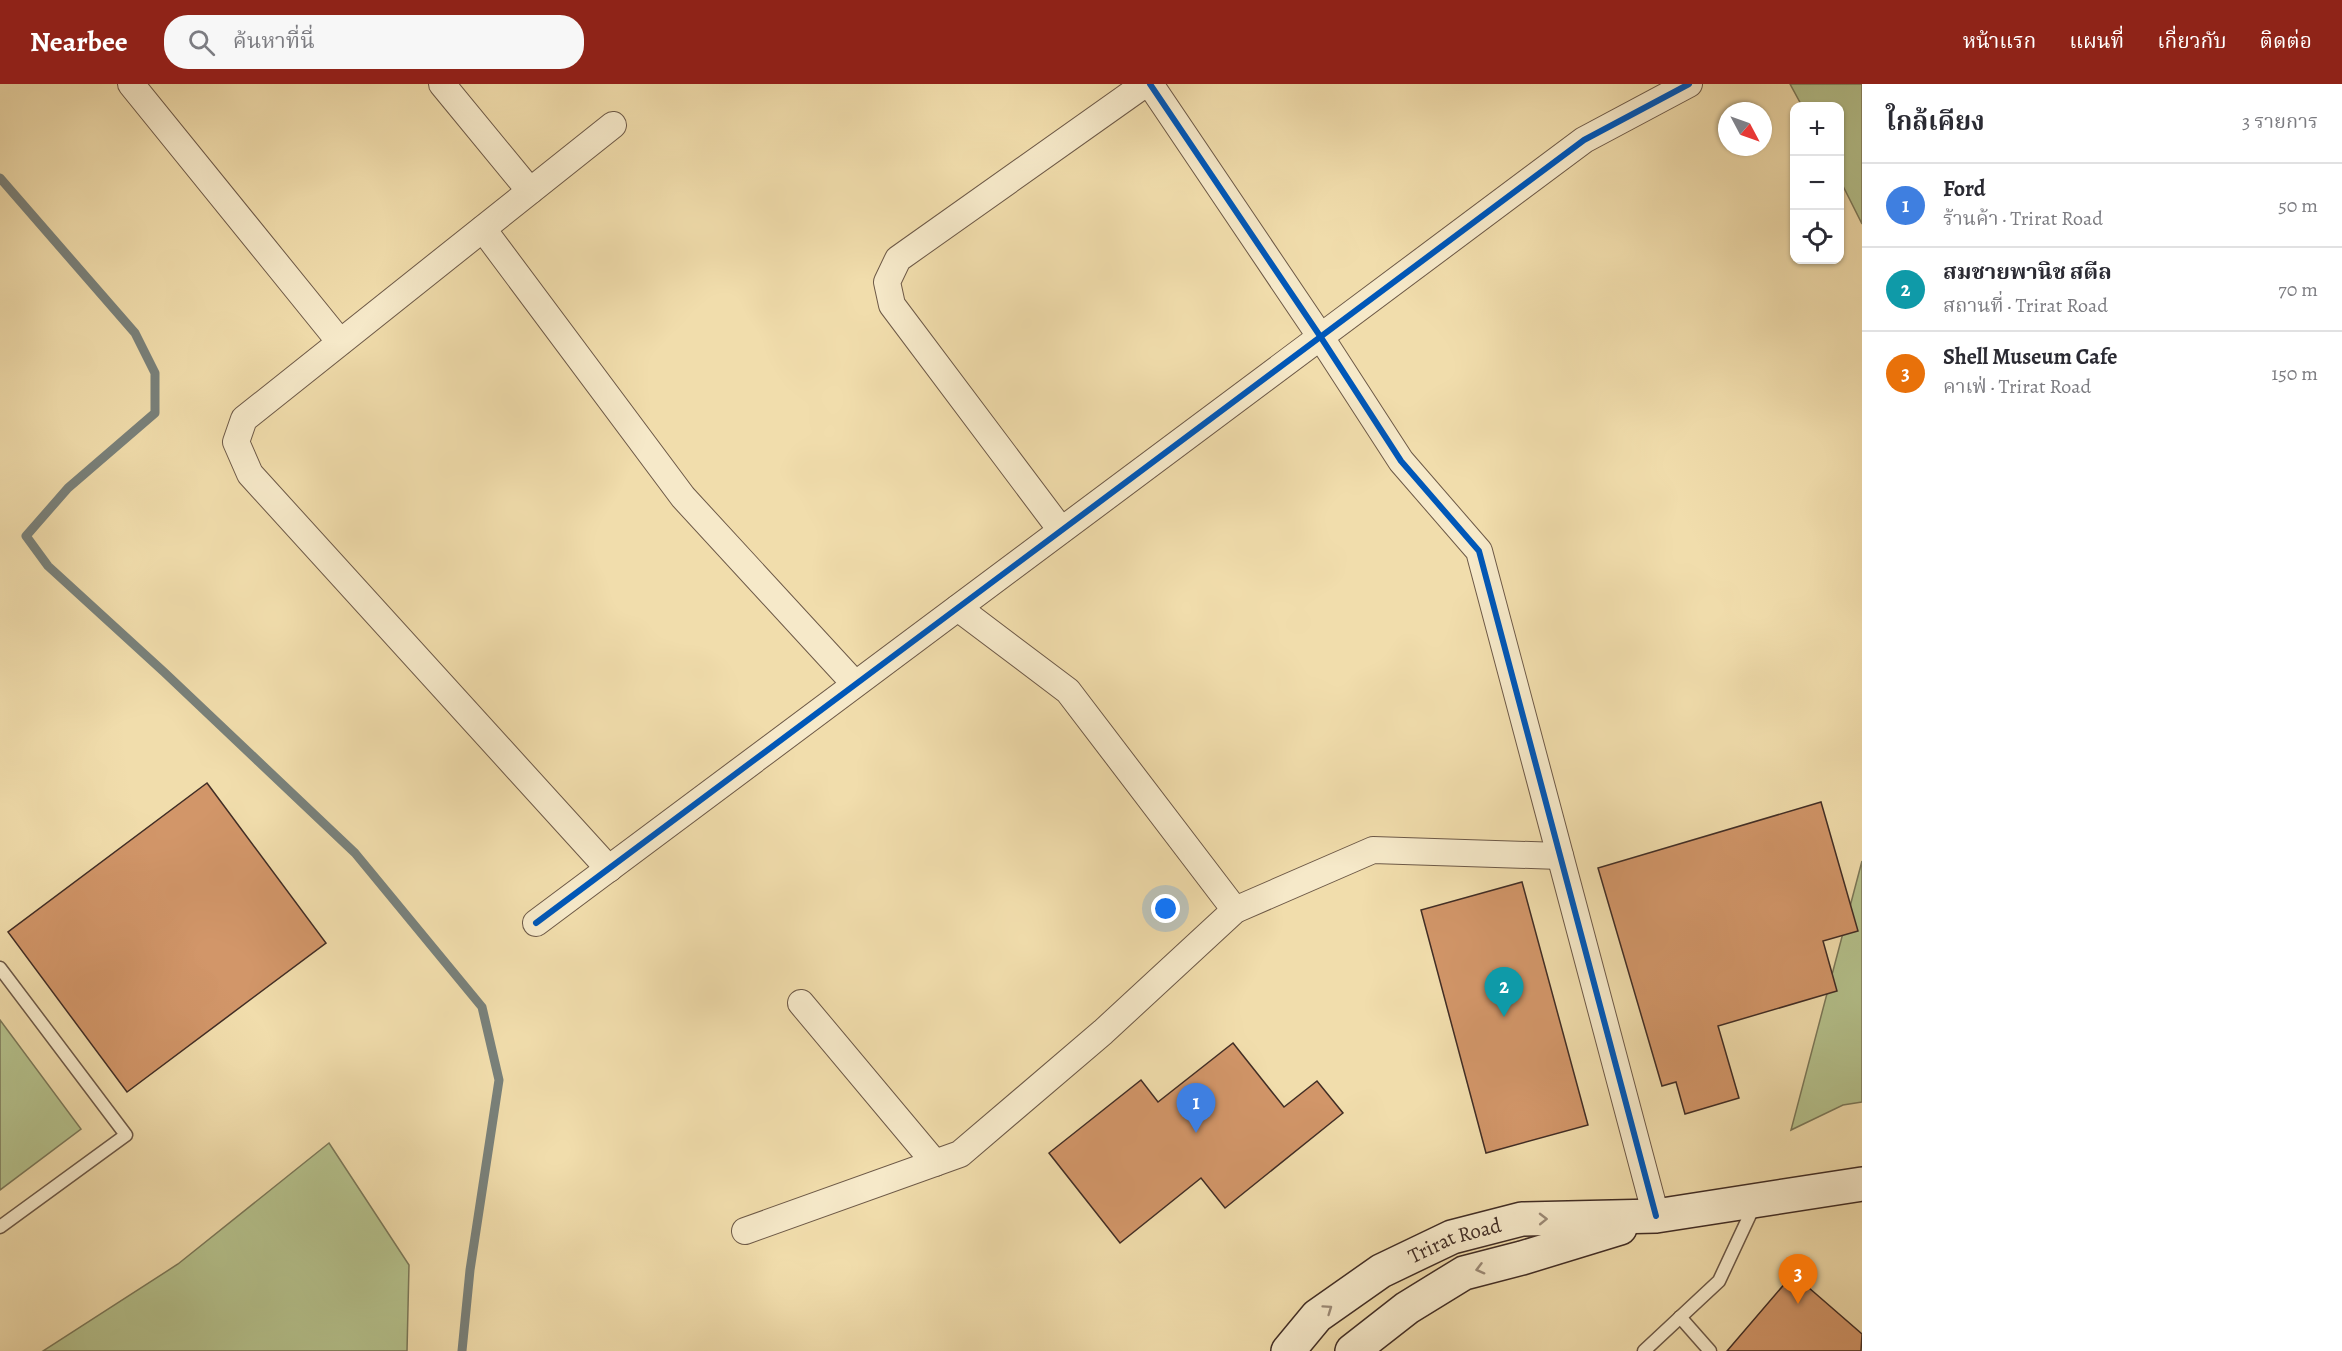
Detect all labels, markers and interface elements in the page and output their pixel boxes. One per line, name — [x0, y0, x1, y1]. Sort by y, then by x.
search box — [164, 15, 584, 69]
text: Nearbee — [30, 23, 128, 61]
icon: search — [185, 26, 218, 59]
text: ค้นหาที่นี่ — [233, 26, 315, 56]
text: หน้าแรก — [1963, 27, 2036, 55]
text: แผนที่ — [2069, 27, 2124, 55]
text: เกี่ยวกับ — [2157, 27, 2227, 55]
text: ติดต่อ — [2260, 27, 2312, 55]
north arrow — [1718, 102, 1772, 156]
map controls — [1790, 102, 1844, 264]
button: + — [1790, 102, 1844, 156]
text: ใกล้เคียง — [1886, 104, 1985, 139]
text: 3 รายการ — [2242, 108, 2318, 135]
button: − — [1790, 156, 1844, 210]
text: Ford — [1943, 174, 1986, 204]
text: 1 — [1902, 192, 1909, 219]
text: 50 m — [2278, 192, 2318, 219]
text: ร้านค้า · Trirat Road — [1943, 205, 2103, 232]
button: locate — [1790, 210, 1844, 264]
text: สมชายพานิช สตีล — [1943, 257, 2112, 287]
text: 2 — [1901, 276, 1910, 303]
text: 70 m — [2278, 276, 2318, 303]
text: สถานที่ · Trirat Road — [1943, 292, 2108, 319]
text: Shell Museum Cafe — [1943, 342, 2117, 372]
text: 3 — [1901, 360, 1910, 387]
text: 150 m — [2271, 360, 2318, 387]
text: คาเฟ่ · Trirat Road — [1943, 373, 2091, 400]
your location — [1151, 894, 1180, 923]
pin: 2 — [1484, 968, 1524, 1017]
pin: 1 — [1176, 1084, 1216, 1133]
street label: Trirat Road — [1403, 1211, 1505, 1270]
one-way arrow — [1538, 1213, 1547, 1225]
pin: 3 — [1778, 1254, 1818, 1304]
one-way arrow — [1475, 1262, 1485, 1275]
one-way arrow — [1321, 1305, 1332, 1316]

